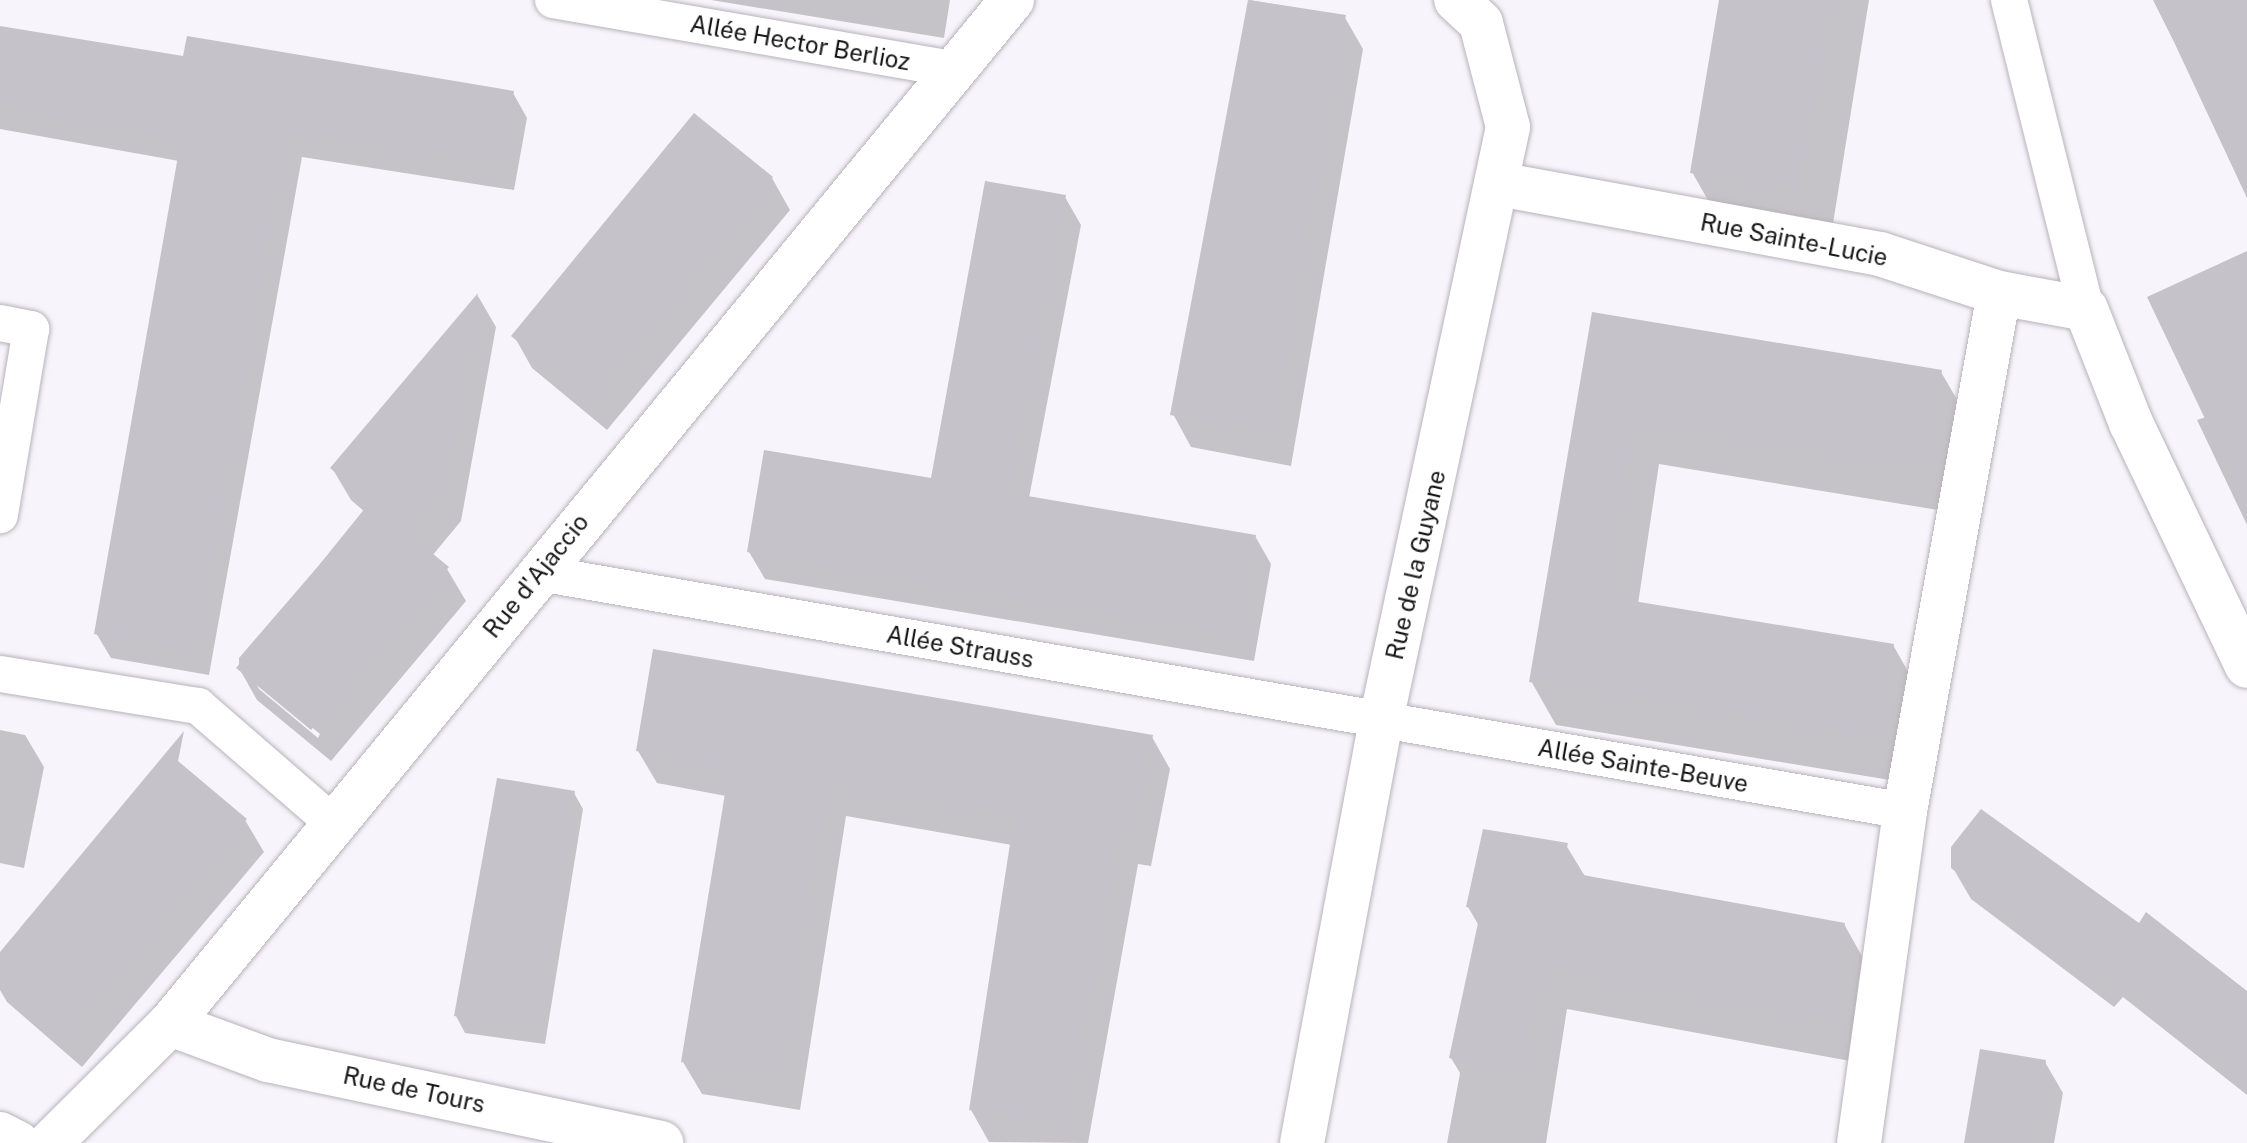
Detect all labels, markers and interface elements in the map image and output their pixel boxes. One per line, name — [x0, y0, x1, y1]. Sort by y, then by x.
street label: Allée Hector Berlioz — [688, 9, 912, 77]
street label: Rue Sainte-Lucie — [1698, 208, 1890, 272]
street label: Rue de la Guyane — [1380, 467, 1452, 663]
street label: Rue d'Ajaccio — [477, 508, 595, 644]
street label: Allée Strauss — [884, 620, 1036, 674]
street label: Allée Sainte-Beuve — [1535, 733, 1751, 799]
street label: Rue de Tours — [340, 1061, 488, 1119]

